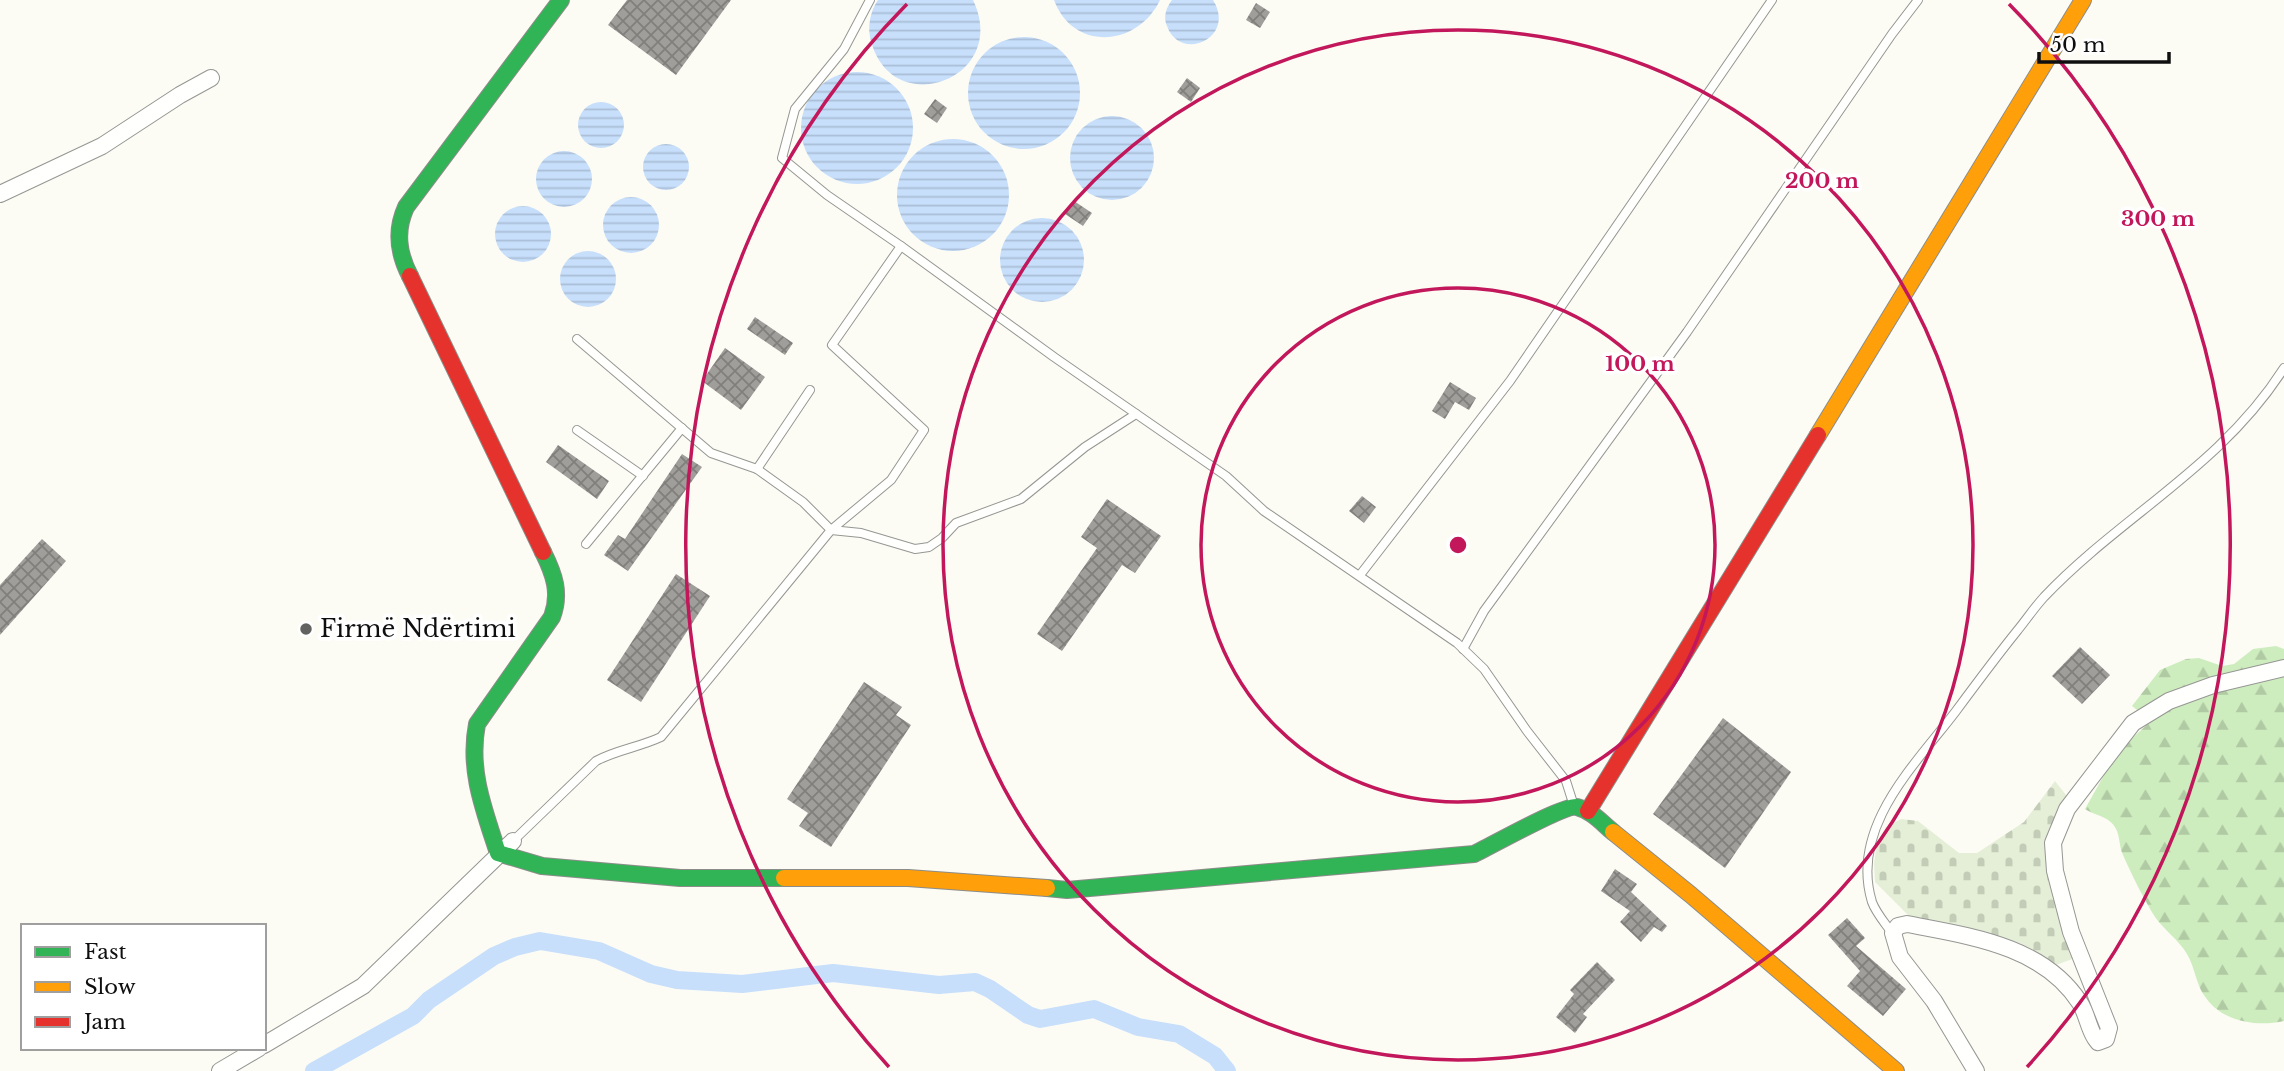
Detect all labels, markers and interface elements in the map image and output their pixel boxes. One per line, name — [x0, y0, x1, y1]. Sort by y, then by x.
scale bar — [2039, 21, 2168, 65]
text: 50 m — [2050, 32, 2106, 58]
text: 200 m — [1785, 168, 1859, 194]
text: 300 m — [2121, 206, 2195, 232]
text: 100 m — [1605, 351, 1675, 377]
centre of rings — [1446, 533, 1470, 557]
place label: Firmë Ndërtimi — [320, 614, 516, 643]
marker: Firmë Ndërtimi — [298, 621, 314, 637]
legend — [21, 924, 266, 1050]
text: Fast — [84, 939, 126, 965]
text: Slow — [84, 974, 136, 1000]
text: Jam — [81, 1009, 126, 1035]

